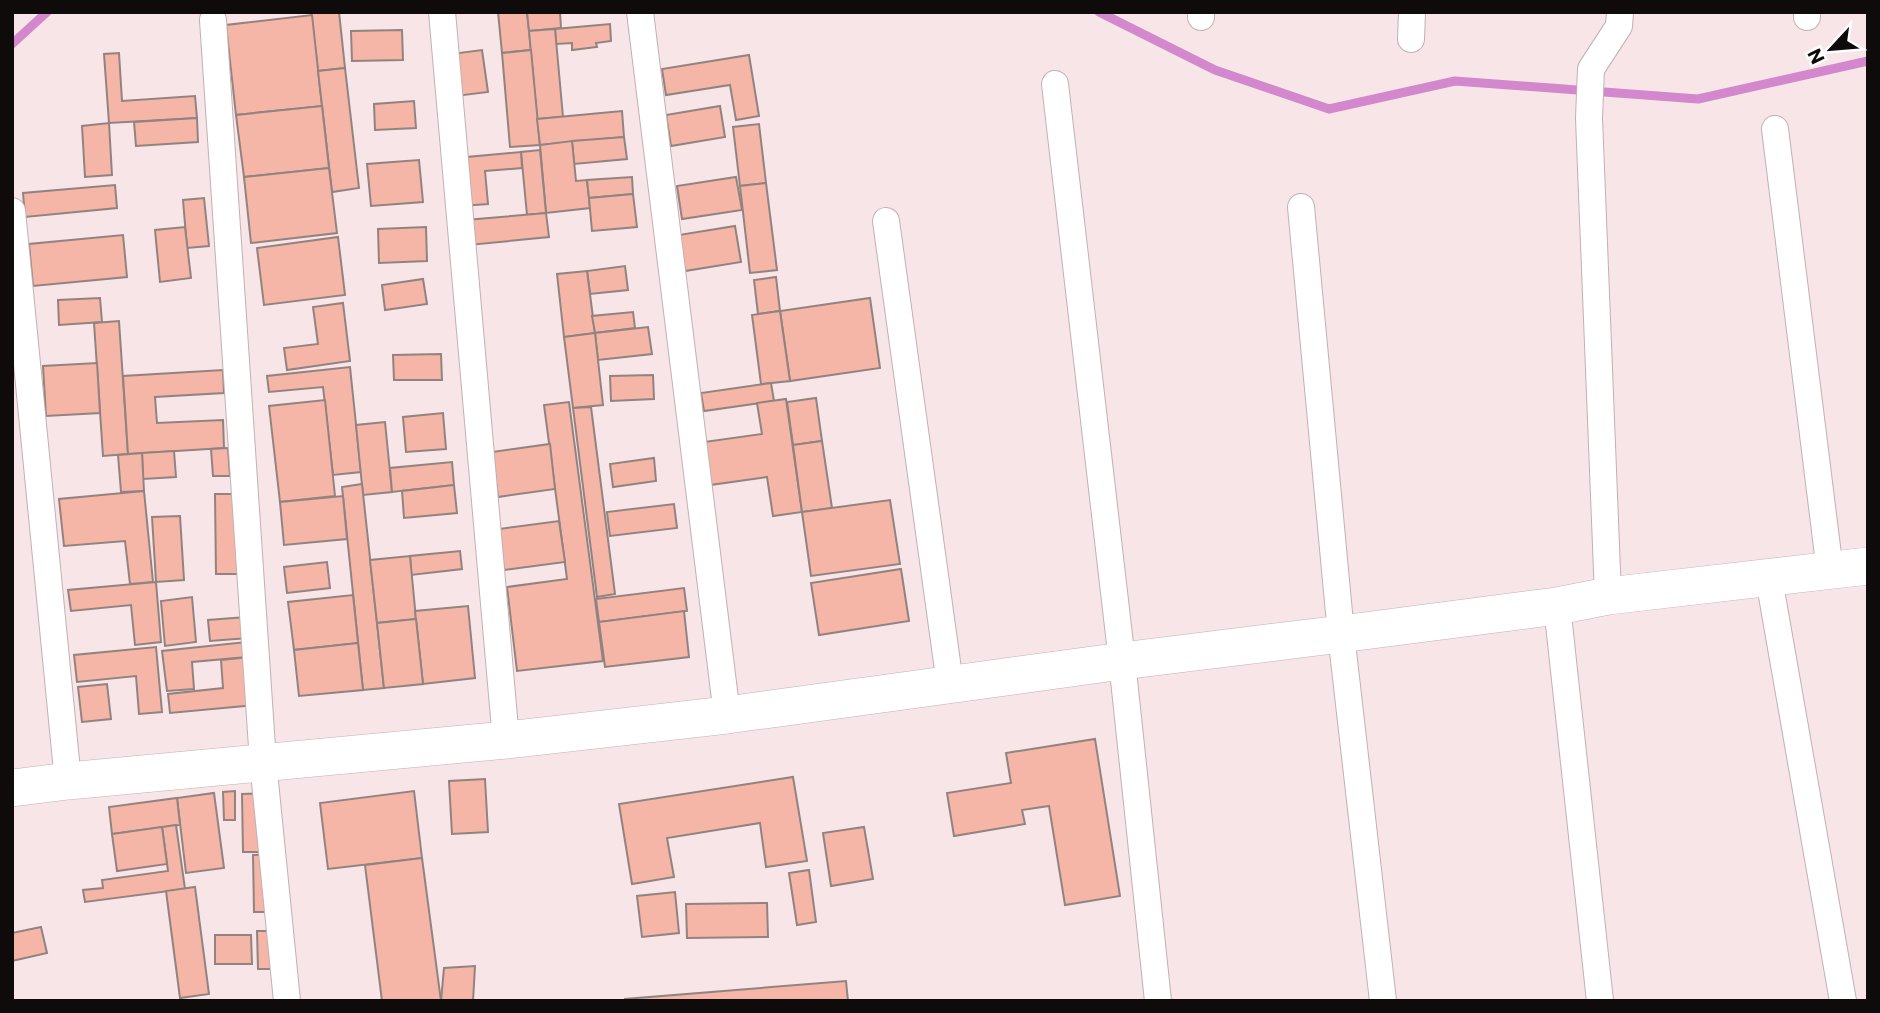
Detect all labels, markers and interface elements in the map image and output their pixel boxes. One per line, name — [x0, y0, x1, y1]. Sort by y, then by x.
north arrow — [1796, 14, 1866, 84]
text: N — [1802, 45, 1829, 68]

